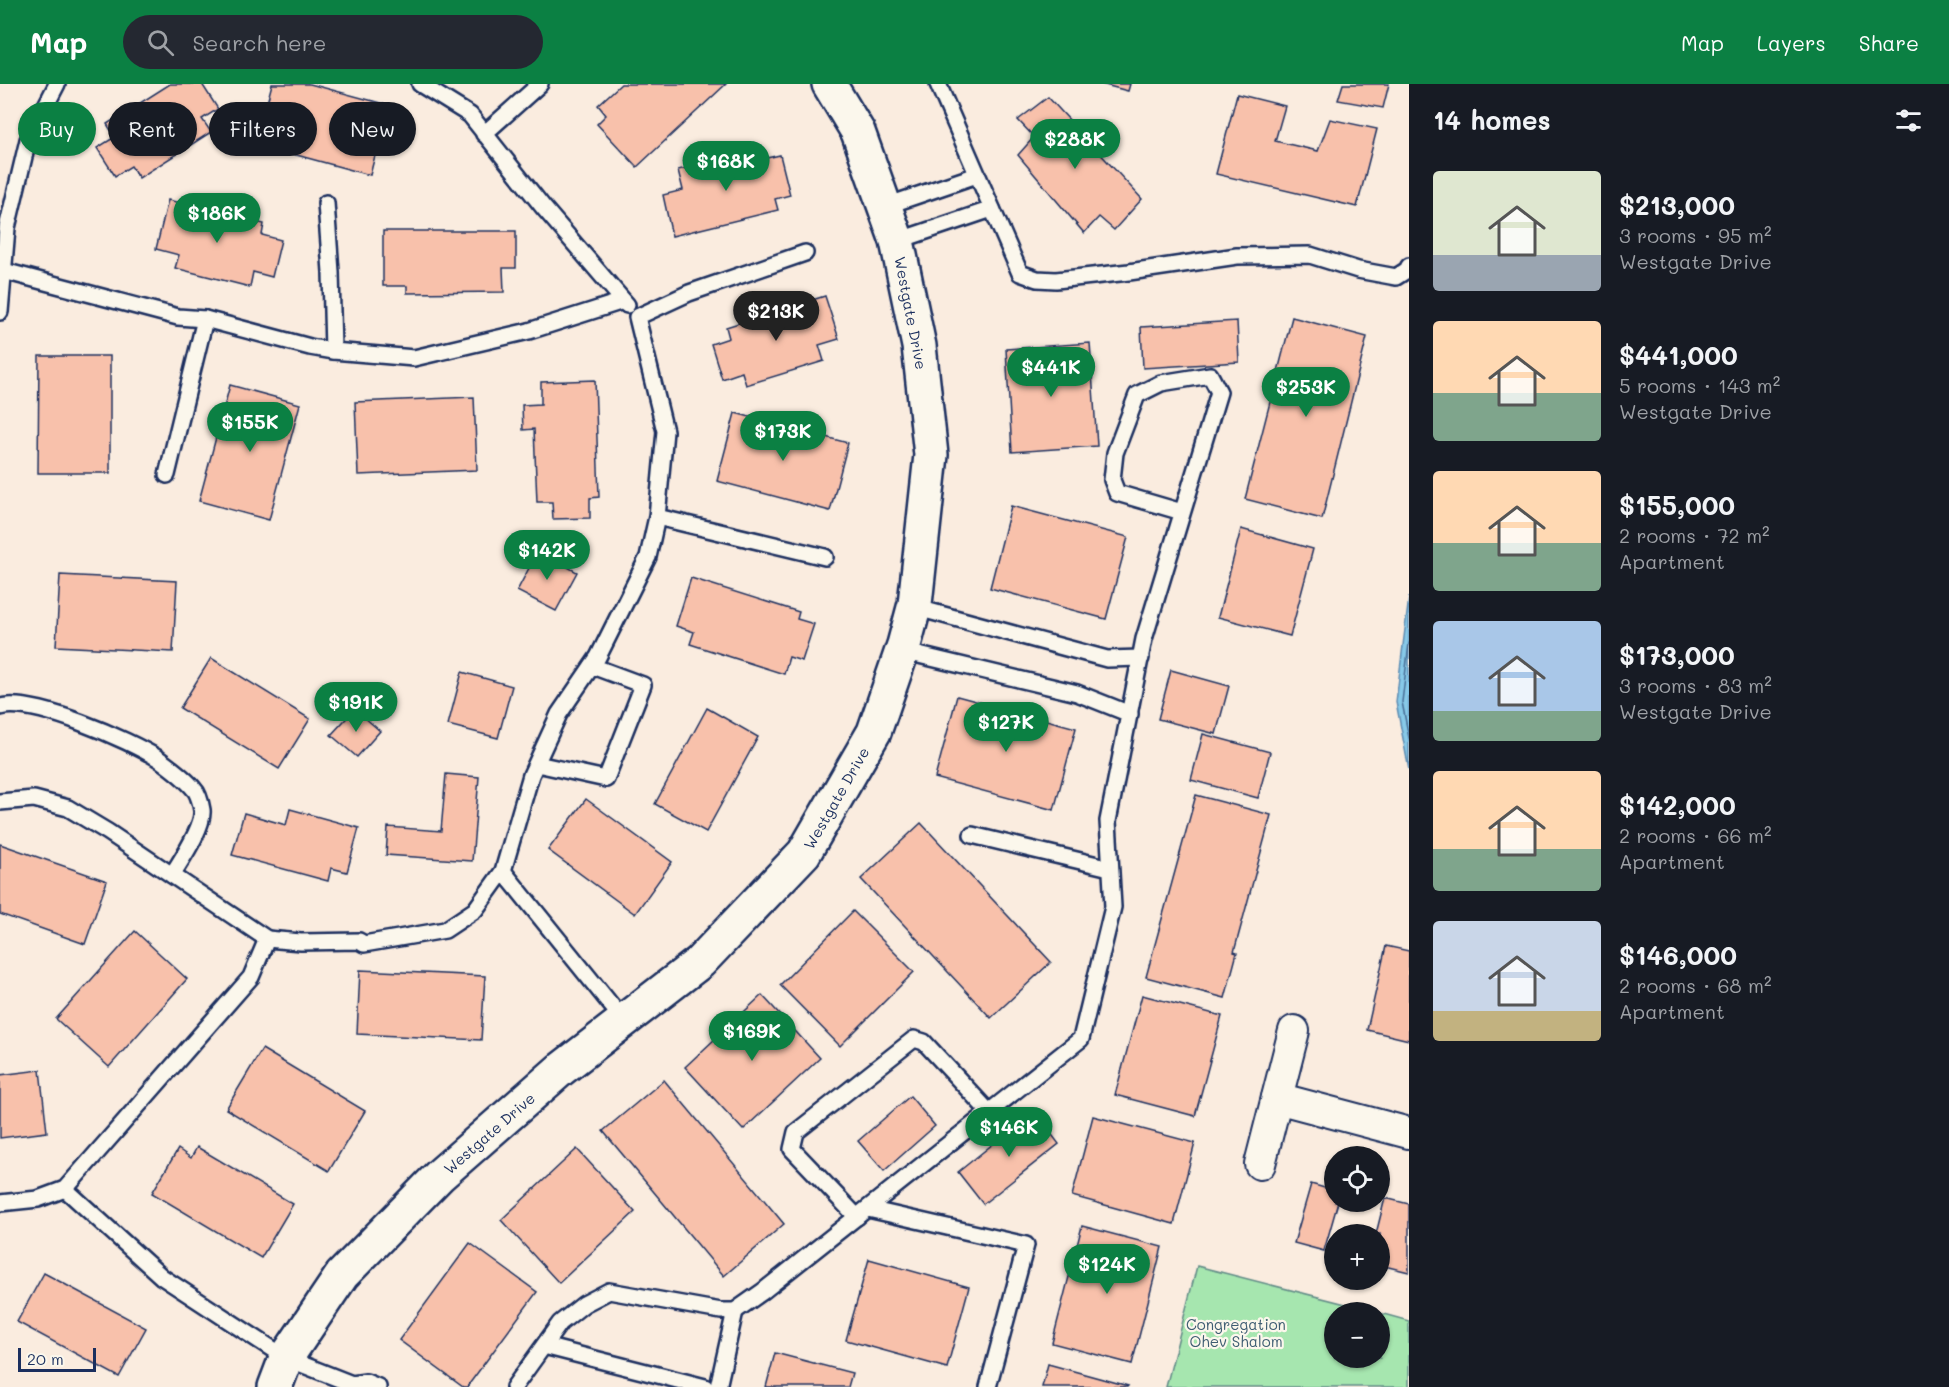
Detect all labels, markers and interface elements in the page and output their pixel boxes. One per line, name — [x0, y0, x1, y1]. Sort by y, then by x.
search box — [123, 15, 543, 69]
text: Map — [30, 24, 87, 60]
icon: search — [144, 26, 177, 59]
text: Search here — [192, 28, 326, 57]
text: Map — [1681, 29, 1724, 56]
text: Layers — [1757, 29, 1826, 56]
text: Share — [1859, 29, 1919, 56]
chip: Buy — [18, 102, 96, 156]
chip: Rent — [108, 102, 197, 156]
chip: Filters — [209, 102, 317, 156]
chip: New — [329, 102, 416, 156]
text: 14 homes — [1433, 103, 1551, 137]
icon: filters — [1892, 104, 1925, 137]
pin: $288K — [1033, 119, 1117, 170]
text: $288K — [1044, 125, 1106, 151]
pin: $168K — [684, 141, 768, 192]
text: $168K — [697, 147, 755, 173]
text: $213,000 — [1619, 188, 1735, 222]
pin: $186K — [175, 193, 259, 244]
icon: home — [1481, 195, 1553, 267]
text: $186K — [188, 199, 246, 225]
text: 3 rooms · 95 m² — [1619, 222, 1771, 248]
text: Westgate Drive — [1619, 248, 1772, 274]
street label: Westgate Drive — [890, 255, 932, 371]
pin: $213K — [734, 291, 818, 342]
text: $213K — [747, 297, 805, 323]
text: $441,000 — [1619, 338, 1738, 372]
icon: home — [1481, 345, 1553, 417]
pin: $441K — [1009, 347, 1093, 398]
text: $441K — [1021, 353, 1081, 379]
pin: $253K — [1264, 367, 1348, 418]
text: 5 rooms · 143 m² — [1619, 372, 1780, 398]
text: $253K — [1276, 373, 1336, 399]
text: Westgate Drive — [1619, 398, 1772, 424]
pin: $155K — [208, 402, 292, 453]
text: $155K — [221, 408, 279, 434]
pin: $173K — [741, 411, 825, 462]
text: $173K — [754, 417, 812, 443]
text: $155,000 — [1619, 488, 1735, 522]
icon: home — [1481, 495, 1553, 567]
text: 2 rooms · 72 m² — [1619, 522, 1770, 548]
pin: $142K — [505, 530, 589, 581]
text: $142K — [518, 536, 576, 562]
text: Apartment — [1619, 548, 1725, 574]
text: $173,000 — [1619, 638, 1735, 672]
icon: home — [1481, 645, 1553, 717]
text: 3 rooms · 83 m² — [1619, 672, 1772, 698]
pin: $191K — [314, 682, 398, 733]
text: $191K — [328, 688, 384, 714]
text: Westgate Drive — [1619, 698, 1772, 724]
pin: $127K — [964, 702, 1048, 753]
text: $127K — [978, 708, 1034, 734]
street label: Westgate Drive — [799, 743, 873, 853]
text: $142,000 — [1619, 788, 1736, 822]
icon: home — [1481, 795, 1553, 867]
text: 2 rooms · 66 m² — [1619, 822, 1772, 848]
text: Apartment — [1619, 848, 1725, 874]
text: $146,000 — [1619, 938, 1737, 972]
icon: home — [1481, 945, 1553, 1017]
text: 2 rooms · 68 m² — [1619, 972, 1772, 998]
text: Apartment — [1619, 998, 1725, 1024]
pin: $169K — [710, 1011, 794, 1062]
text: $169K — [723, 1017, 781, 1043]
street label: Westgate Drive — [439, 1088, 539, 1178]
pin: $146K — [967, 1107, 1051, 1158]
text: $146K — [979, 1113, 1039, 1139]
map controls — [1324, 1146, 1390, 1368]
button: locate — [1324, 1146, 1390, 1212]
button: + — [1324, 1224, 1390, 1290]
pin: $124K — [1065, 1244, 1149, 1295]
text: $124K — [1078, 1250, 1136, 1276]
button: − — [1324, 1302, 1390, 1368]
park label: Congregation Ohev Shalom — [1186, 1314, 1286, 1351]
scale bar — [18, 1345, 96, 1372]
text: 20 m — [27, 1348, 64, 1369]

